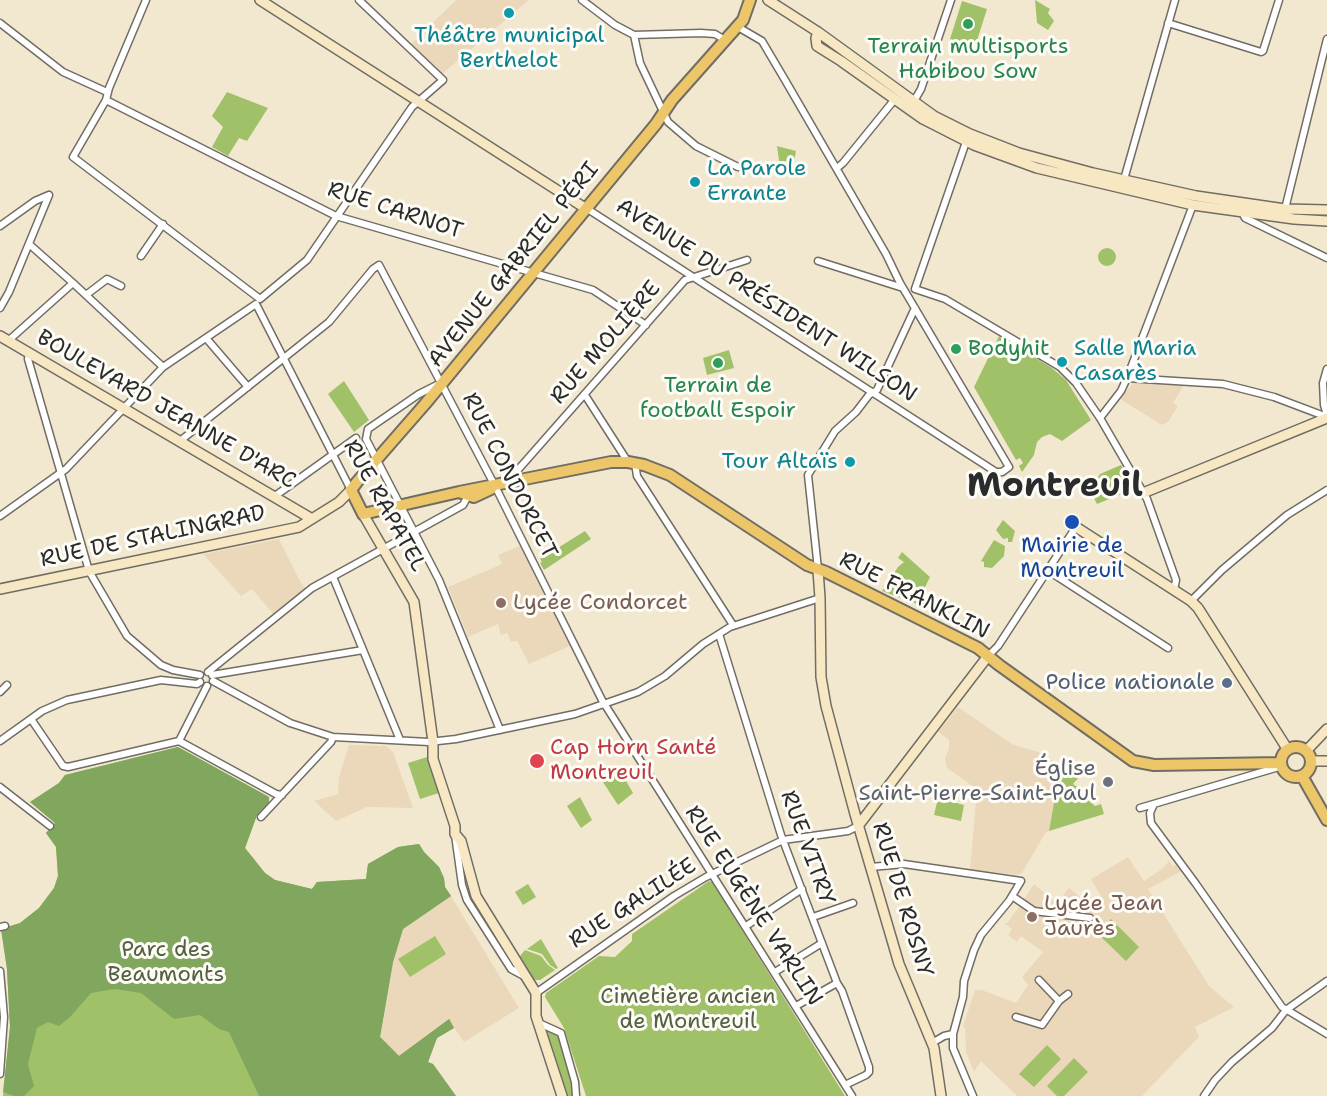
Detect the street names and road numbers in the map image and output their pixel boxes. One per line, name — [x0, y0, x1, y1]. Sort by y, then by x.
street label: AVENUE GABRIEL PÉRI — [423, 157, 605, 373]
street label: RUE CARNOT — [324, 177, 466, 245]
street label: AVENUE DU PRÉSIDENT WILSON — [611, 194, 921, 408]
street label: RUE MOLIÈRE — [545, 276, 667, 410]
street label: BOULEVARD JEANNE D'ARC — [32, 325, 300, 495]
street label: RUE CONDORCET — [456, 389, 562, 563]
street label: RUE RAPATEL — [337, 436, 431, 576]
street label: RUE DE STALINGRAD — [38, 500, 268, 574]
street label: RUE FRANKLIN — [835, 547, 993, 645]
street label: RUE VITRY — [774, 787, 840, 909]
street label: RUE EUGÈNE VARLIN — [678, 801, 828, 1011]
street label: RUE DE ROSNY — [866, 820, 938, 980]
street label: RUE GALILÉE — [565, 853, 701, 955]

